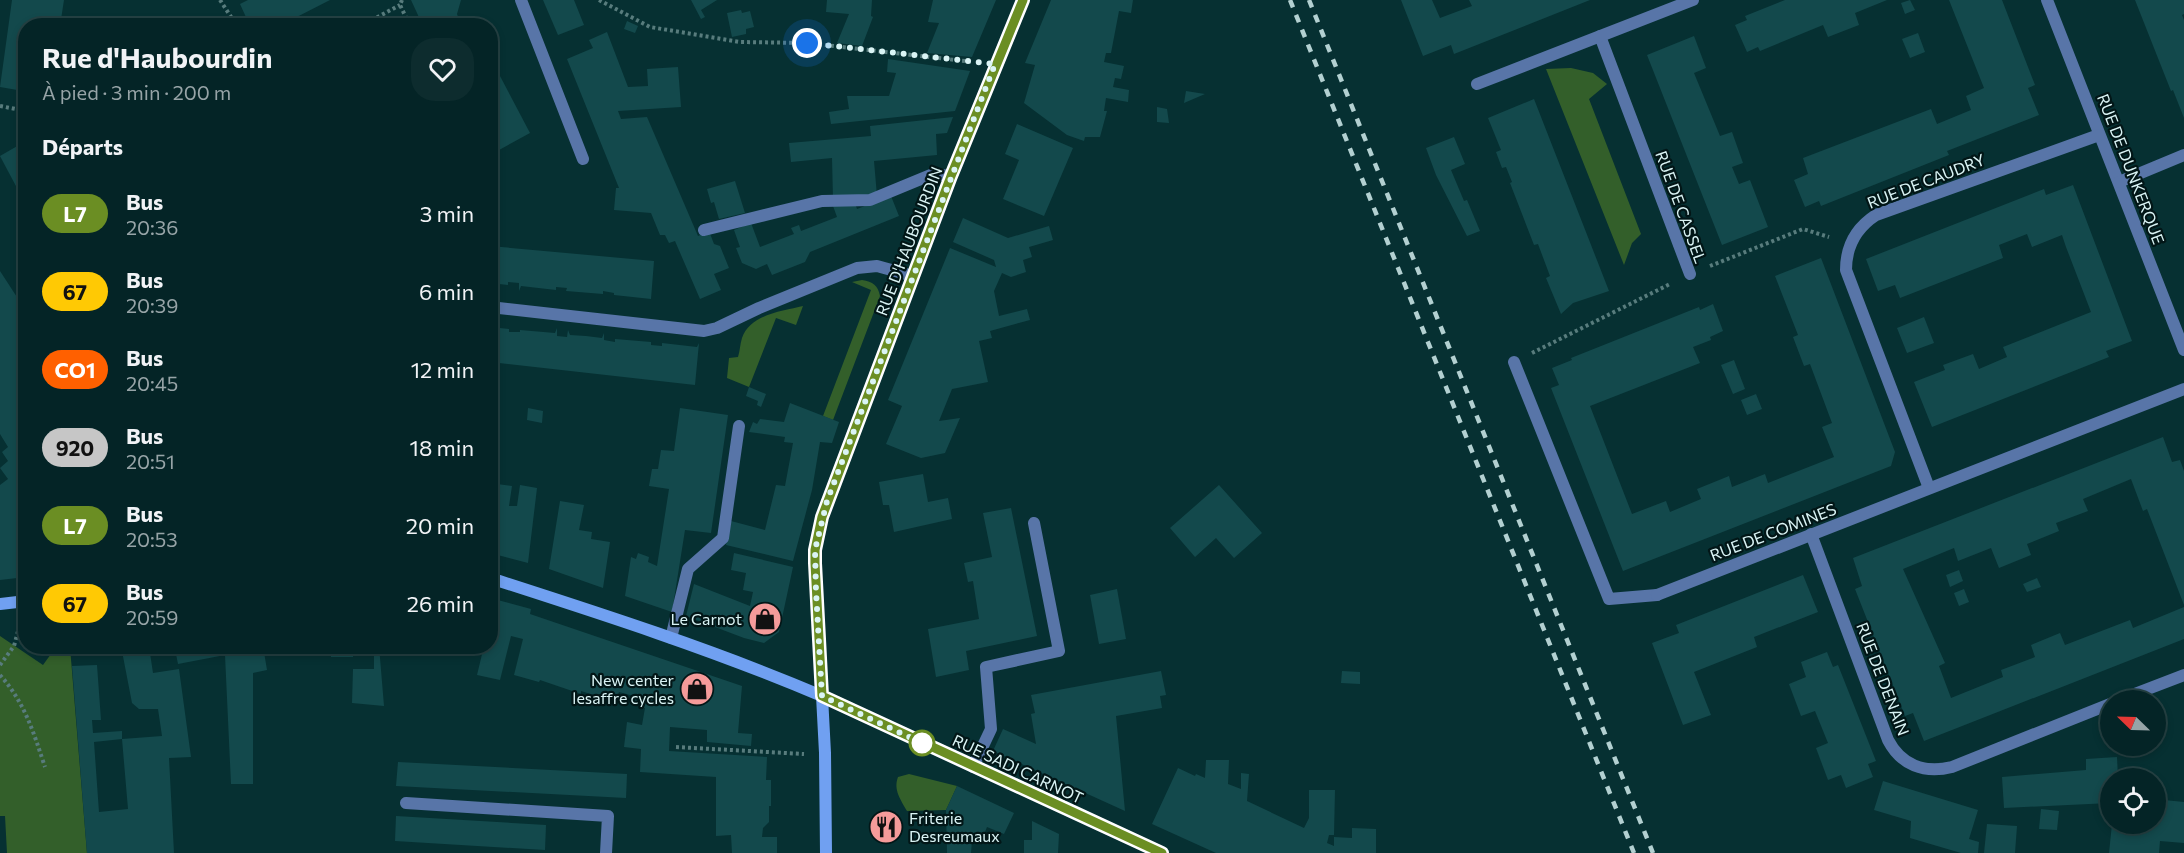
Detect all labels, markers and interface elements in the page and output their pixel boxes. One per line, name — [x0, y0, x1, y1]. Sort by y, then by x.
your location — [792, 28, 822, 58]
button: heart — [411, 38, 474, 101]
text: Rue d'Haubourdin — [42, 40, 272, 74]
text: À pied · 3 min · 200 m — [42, 80, 231, 104]
street label: RUE DE DUNKERQUE — [2094, 91, 2169, 247]
text: Départs — [42, 133, 123, 160]
street label: RUE DE CASSEL — [1652, 148, 1711, 266]
street label: RUE DE CAUDRY — [1864, 149, 1988, 212]
street label: RUE D'HAUBOURDIN — [871, 164, 946, 318]
text: Bus — [126, 188, 163, 215]
text: 3 min — [420, 200, 474, 227]
text: L7 — [63, 201, 87, 226]
text: 20:36 — [126, 215, 178, 239]
text: Bus — [126, 266, 163, 293]
text: 6 min — [419, 278, 474, 305]
text: 67 — [63, 279, 87, 304]
text: 20:39 — [126, 293, 178, 317]
text: Bus — [126, 344, 163, 371]
text: 12 min — [411, 356, 474, 383]
text: CO1 — [55, 357, 95, 382]
text: 20:45 — [126, 371, 178, 395]
text: Bus — [126, 422, 163, 449]
text: 18 min — [410, 434, 474, 461]
text: 920 — [56, 435, 94, 460]
text: 20:51 — [126, 449, 175, 473]
street label: RUE DE COMINES — [1707, 499, 1839, 564]
text: Bus — [126, 500, 163, 527]
text: 20 min — [406, 512, 474, 539]
text: L7 — [63, 513, 87, 538]
text: 20:53 — [126, 527, 178, 551]
text: Bus — [126, 578, 163, 605]
text: 26 min — [407, 590, 474, 617]
text: 67 — [63, 591, 87, 616]
shop icon: Le Carnot — [747, 601, 783, 637]
text: 20:59 — [126, 605, 178, 629]
place label: Le Carnot — [670, 609, 742, 628]
street label: RUE DE DENAIN — [1853, 619, 1914, 738]
place label: New center lesaffre cycles — [572, 670, 675, 707]
shop icon: New center lesaffre cycles — [679, 671, 715, 707]
north arrow — [2100, 690, 2166, 756]
map controls — [2100, 690, 2166, 834]
unlabelled marker — [909, 730, 935, 756]
street label: RUE SADI CARNOT — [950, 730, 1087, 807]
button: locate — [2100, 768, 2166, 834]
place label: Friterie Desreumaux — [909, 808, 1000, 845]
restaurant icon: Friterie Desreumaux — [868, 809, 904, 845]

